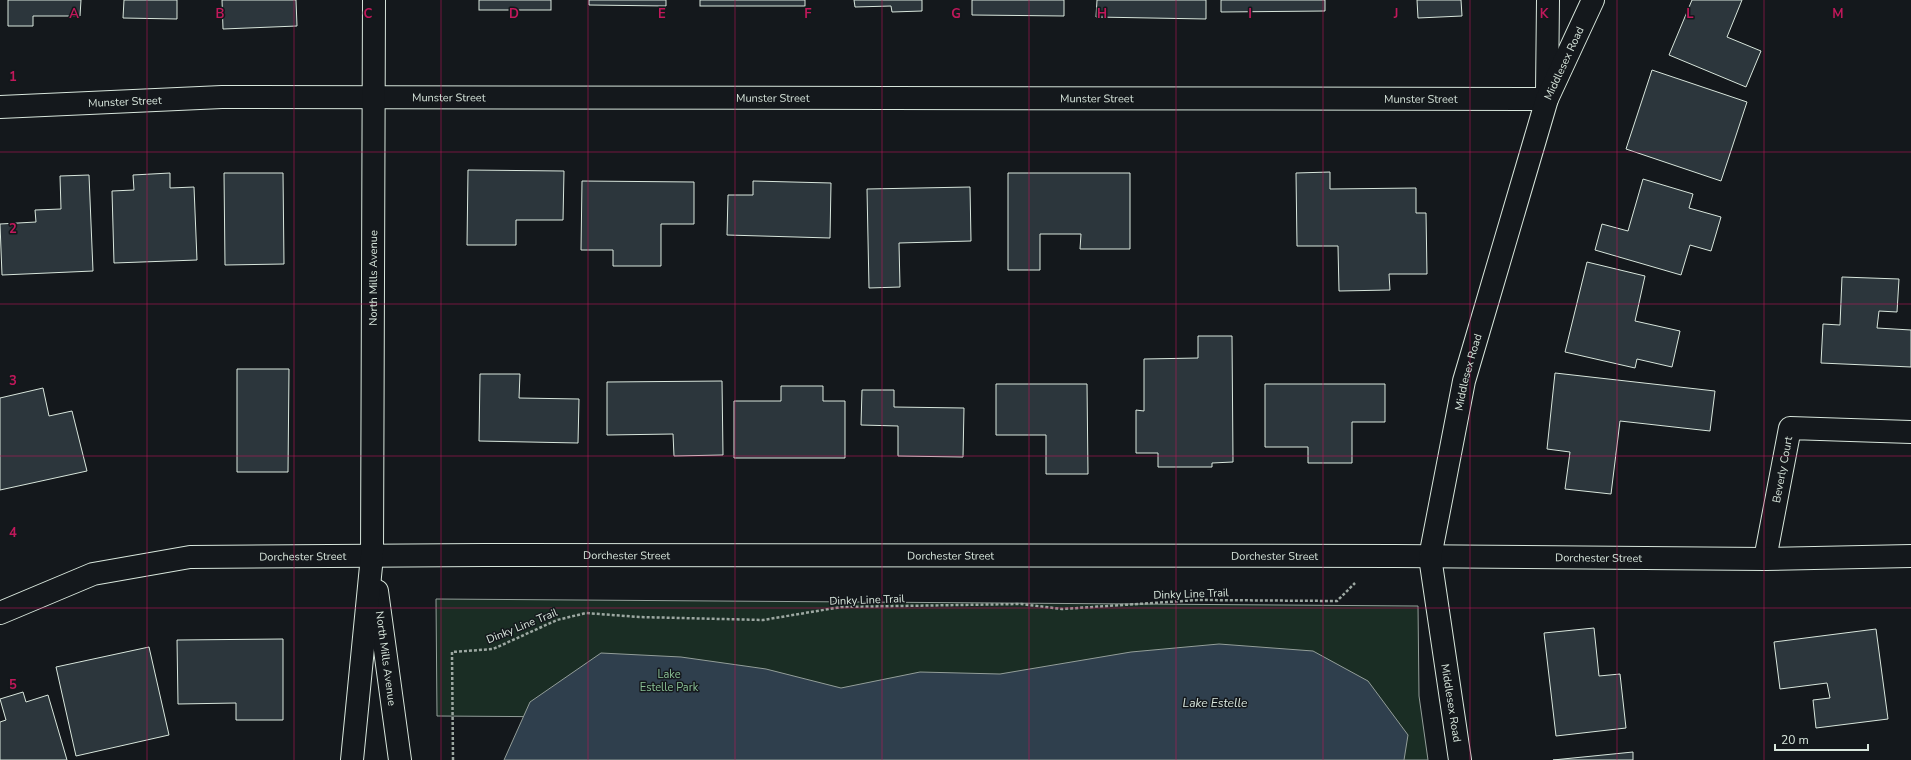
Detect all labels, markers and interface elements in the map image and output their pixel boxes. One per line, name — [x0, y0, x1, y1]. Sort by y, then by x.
text: A — [69, 5, 79, 23]
text: B — [216, 5, 225, 23]
text: C — [364, 5, 373, 23]
text: D — [509, 5, 519, 23]
text: E — [658, 5, 666, 23]
text: F — [804, 5, 812, 23]
text: G — [951, 5, 961, 23]
text: H — [1097, 5, 1107, 23]
text: I — [1248, 5, 1252, 23]
text: J — [1393, 5, 1398, 23]
text: K — [1540, 5, 1549, 23]
text: L — [1686, 5, 1694, 23]
text: M — [1832, 5, 1844, 23]
street label: Middlesex Road — [1540, 24, 1587, 102]
text: 1 — [9, 68, 17, 86]
street label: Munster Street — [412, 90, 486, 105]
street label: Munster Street — [736, 90, 810, 105]
street label: Munster Street — [1060, 91, 1134, 106]
street label: Munster Street — [1384, 91, 1458, 106]
street label: Munster Street — [88, 92, 162, 111]
text: 2 — [9, 220, 17, 238]
street label: North Mills Avenue — [365, 230, 381, 326]
street label: Middlesex Road — [1451, 332, 1485, 412]
text: 3 — [9, 372, 17, 390]
street label: Beverly Court — [1768, 435, 1796, 504]
text: 4 — [9, 524, 17, 542]
street label: Dorchester Street — [259, 548, 346, 564]
street label: Dorchester Street — [583, 548, 670, 563]
street label: Dorchester Street — [907, 548, 994, 563]
street label: Dorchester Street — [1231, 548, 1318, 563]
street label: Dorchester Street — [1555, 550, 1642, 566]
street label: Dinky Line Trail — [1153, 585, 1230, 603]
street label: Dinky Line Trail — [829, 591, 906, 609]
street label: Dinky Line Trail — [484, 605, 561, 647]
street label: North Mills Avenue — [372, 610, 400, 707]
street label: Middlesex Road — [1437, 663, 1465, 743]
park label: Lake Estelle Park — [640, 667, 699, 695]
text: 5 — [9, 676, 17, 694]
water label: Lake Estelle — [1183, 695, 1248, 711]
scale bar — [1775, 726, 1868, 752]
text: 20 m — [1781, 732, 1809, 748]

